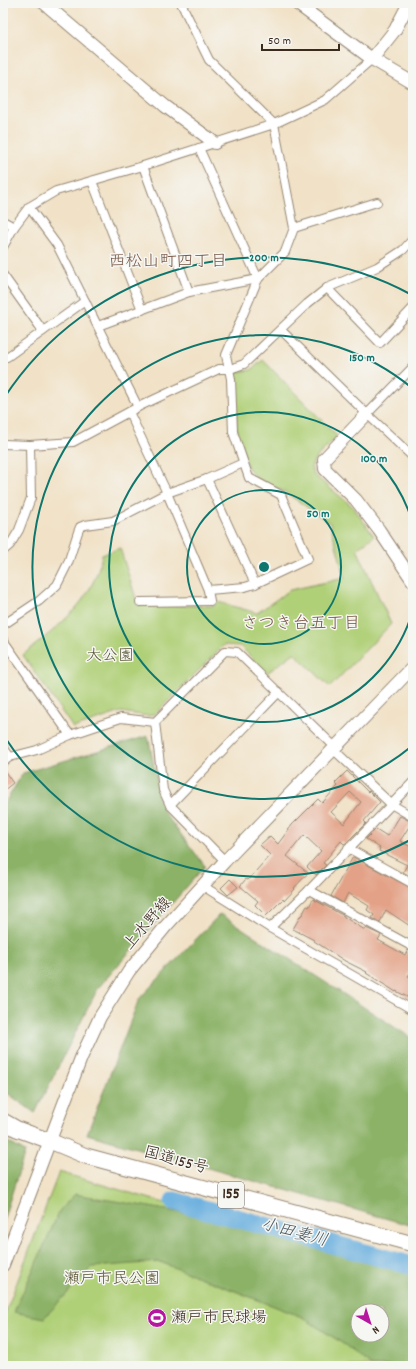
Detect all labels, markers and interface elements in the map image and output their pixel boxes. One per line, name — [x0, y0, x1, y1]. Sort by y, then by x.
scale bar — [262, 26, 339, 52]
text: 50 m — [268, 33, 291, 50]
text: 200 m — [249, 250, 279, 267]
district label: 西松山町四丁目 — [109, 251, 228, 275]
text: 150 m — [349, 350, 375, 367]
text: 100 m — [361, 451, 387, 468]
text: 50 m — [306, 506, 330, 523]
centre of rings — [257, 560, 271, 574]
district label: さつき台五丁目 — [242, 613, 361, 637]
park label: 大公園 — [86, 645, 134, 668]
street label: 上水野線 — [118, 892, 178, 956]
street label: 国道155号 — [141, 1141, 211, 1181]
road number: 155 — [218, 1182, 244, 1208]
water label: 小田妻川 — [258, 1214, 330, 1254]
park label: 瀬戸市民公園 — [64, 1268, 160, 1291]
north arrow — [350, 1303, 390, 1343]
sports icon: 瀬戸市民球場 — [146, 1307, 168, 1329]
place label: 瀬戸市民球場 — [171, 1307, 267, 1330]
text: N — [367, 1321, 382, 1337]

